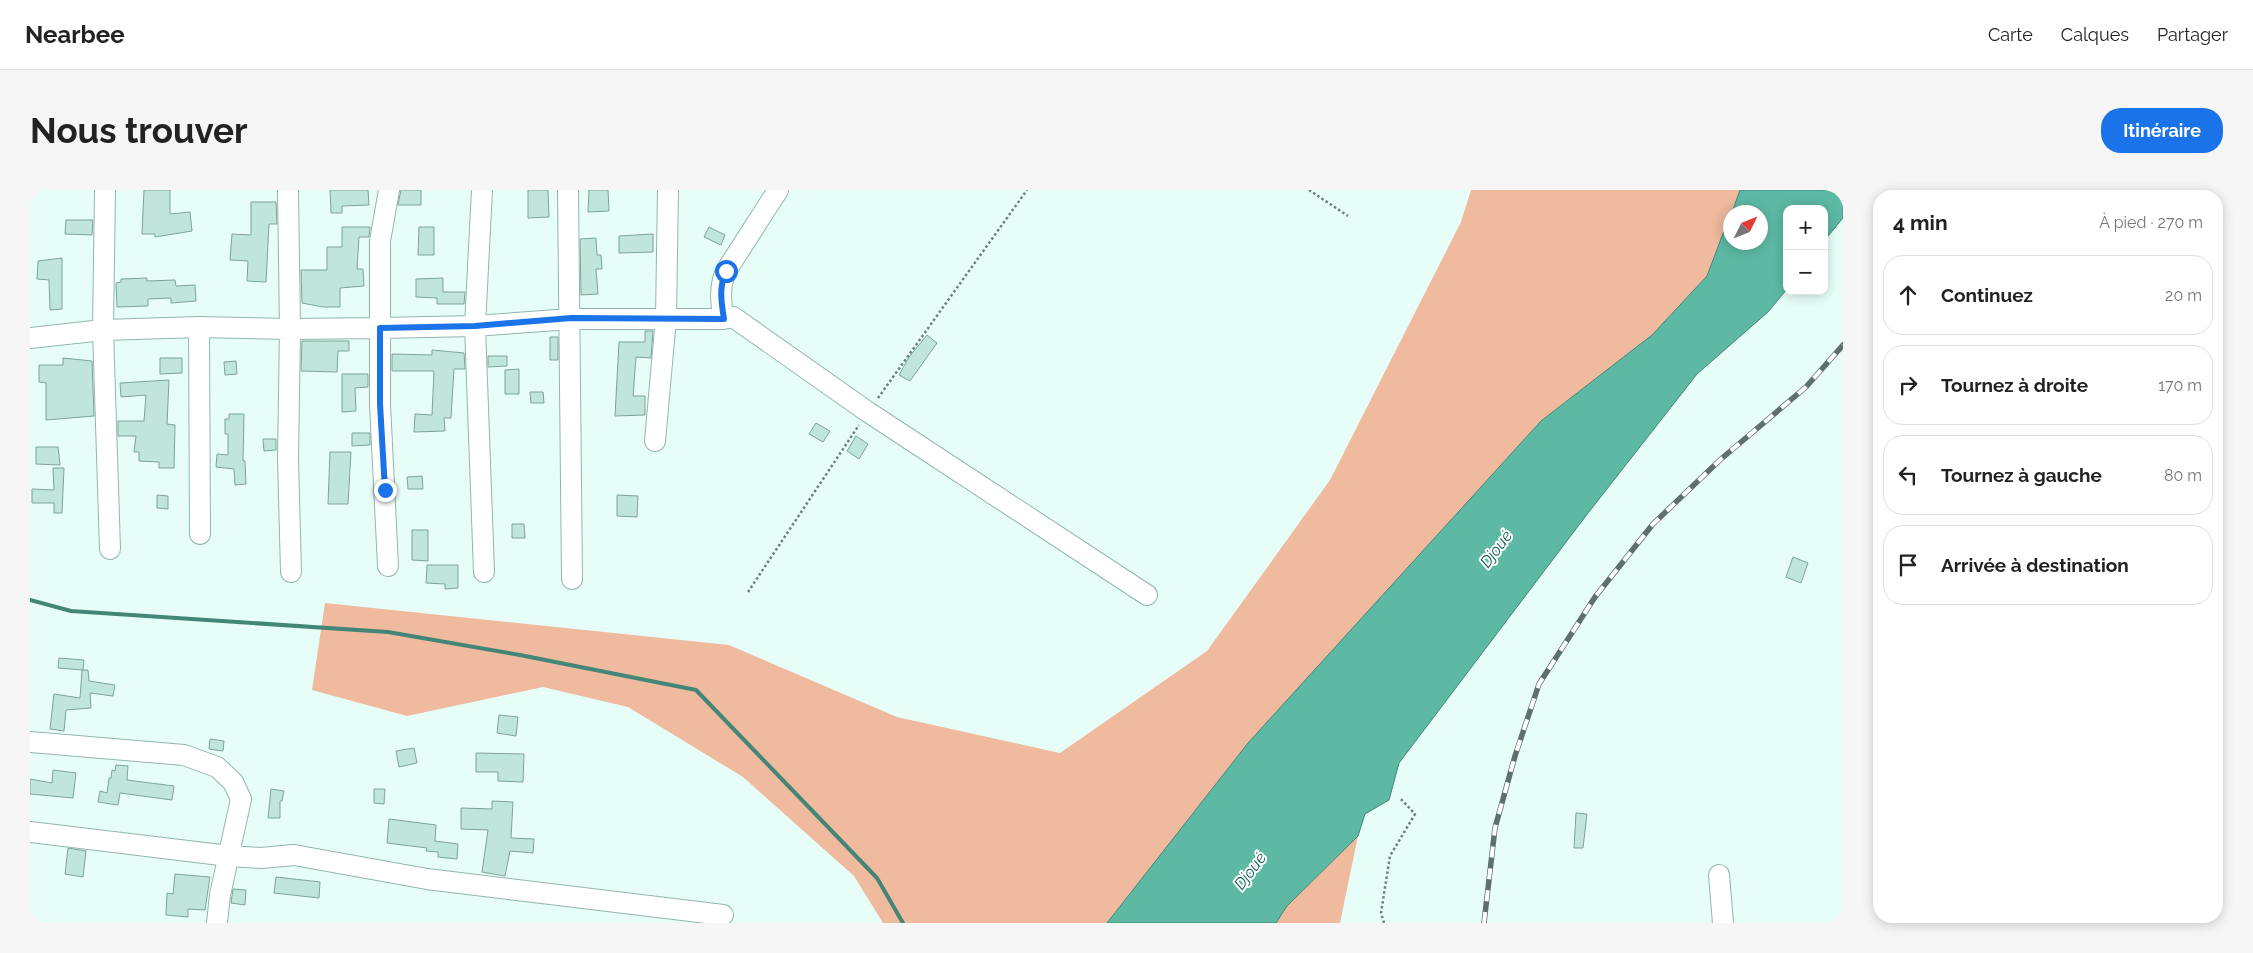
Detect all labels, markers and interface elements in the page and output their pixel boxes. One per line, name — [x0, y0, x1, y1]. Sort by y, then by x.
text: Nearbee — [25, 20, 125, 49]
text: Carte — [1988, 24, 2033, 45]
text: Calques — [2061, 24, 2129, 45]
text: Partager — [2157, 24, 2228, 45]
button: Itinéraire — [2101, 108, 2223, 153]
text: Nous trouver — [30, 110, 248, 151]
north arrow — [1723, 205, 1768, 250]
map controls — [1783, 205, 1828, 295]
button: + — [1783, 205, 1828, 250]
text: 4 min — [1893, 210, 1948, 235]
text: À pied · 270 m — [2099, 213, 2203, 232]
button: − — [1783, 250, 1828, 295]
route start — [715, 260, 738, 283]
icon: ahead — [1894, 281, 1922, 309]
text: Continuez — [1941, 284, 2033, 306]
text: 20 m — [2165, 286, 2202, 305]
icon: right — [1894, 371, 1922, 399]
text: Tournez à droite — [1941, 374, 2088, 396]
text: 170 m — [2158, 376, 2202, 395]
icon: left — [1894, 461, 1922, 489]
text: Tournez à gauche — [1941, 464, 2102, 486]
text: 80 m — [2164, 466, 2202, 485]
route end — [374, 479, 397, 502]
water label: Djoué — [1476, 526, 1516, 571]
icon: arrive — [1894, 551, 1922, 579]
text: Arrivée à destination — [1941, 554, 2129, 576]
water label: Djoué — [1230, 848, 1270, 893]

